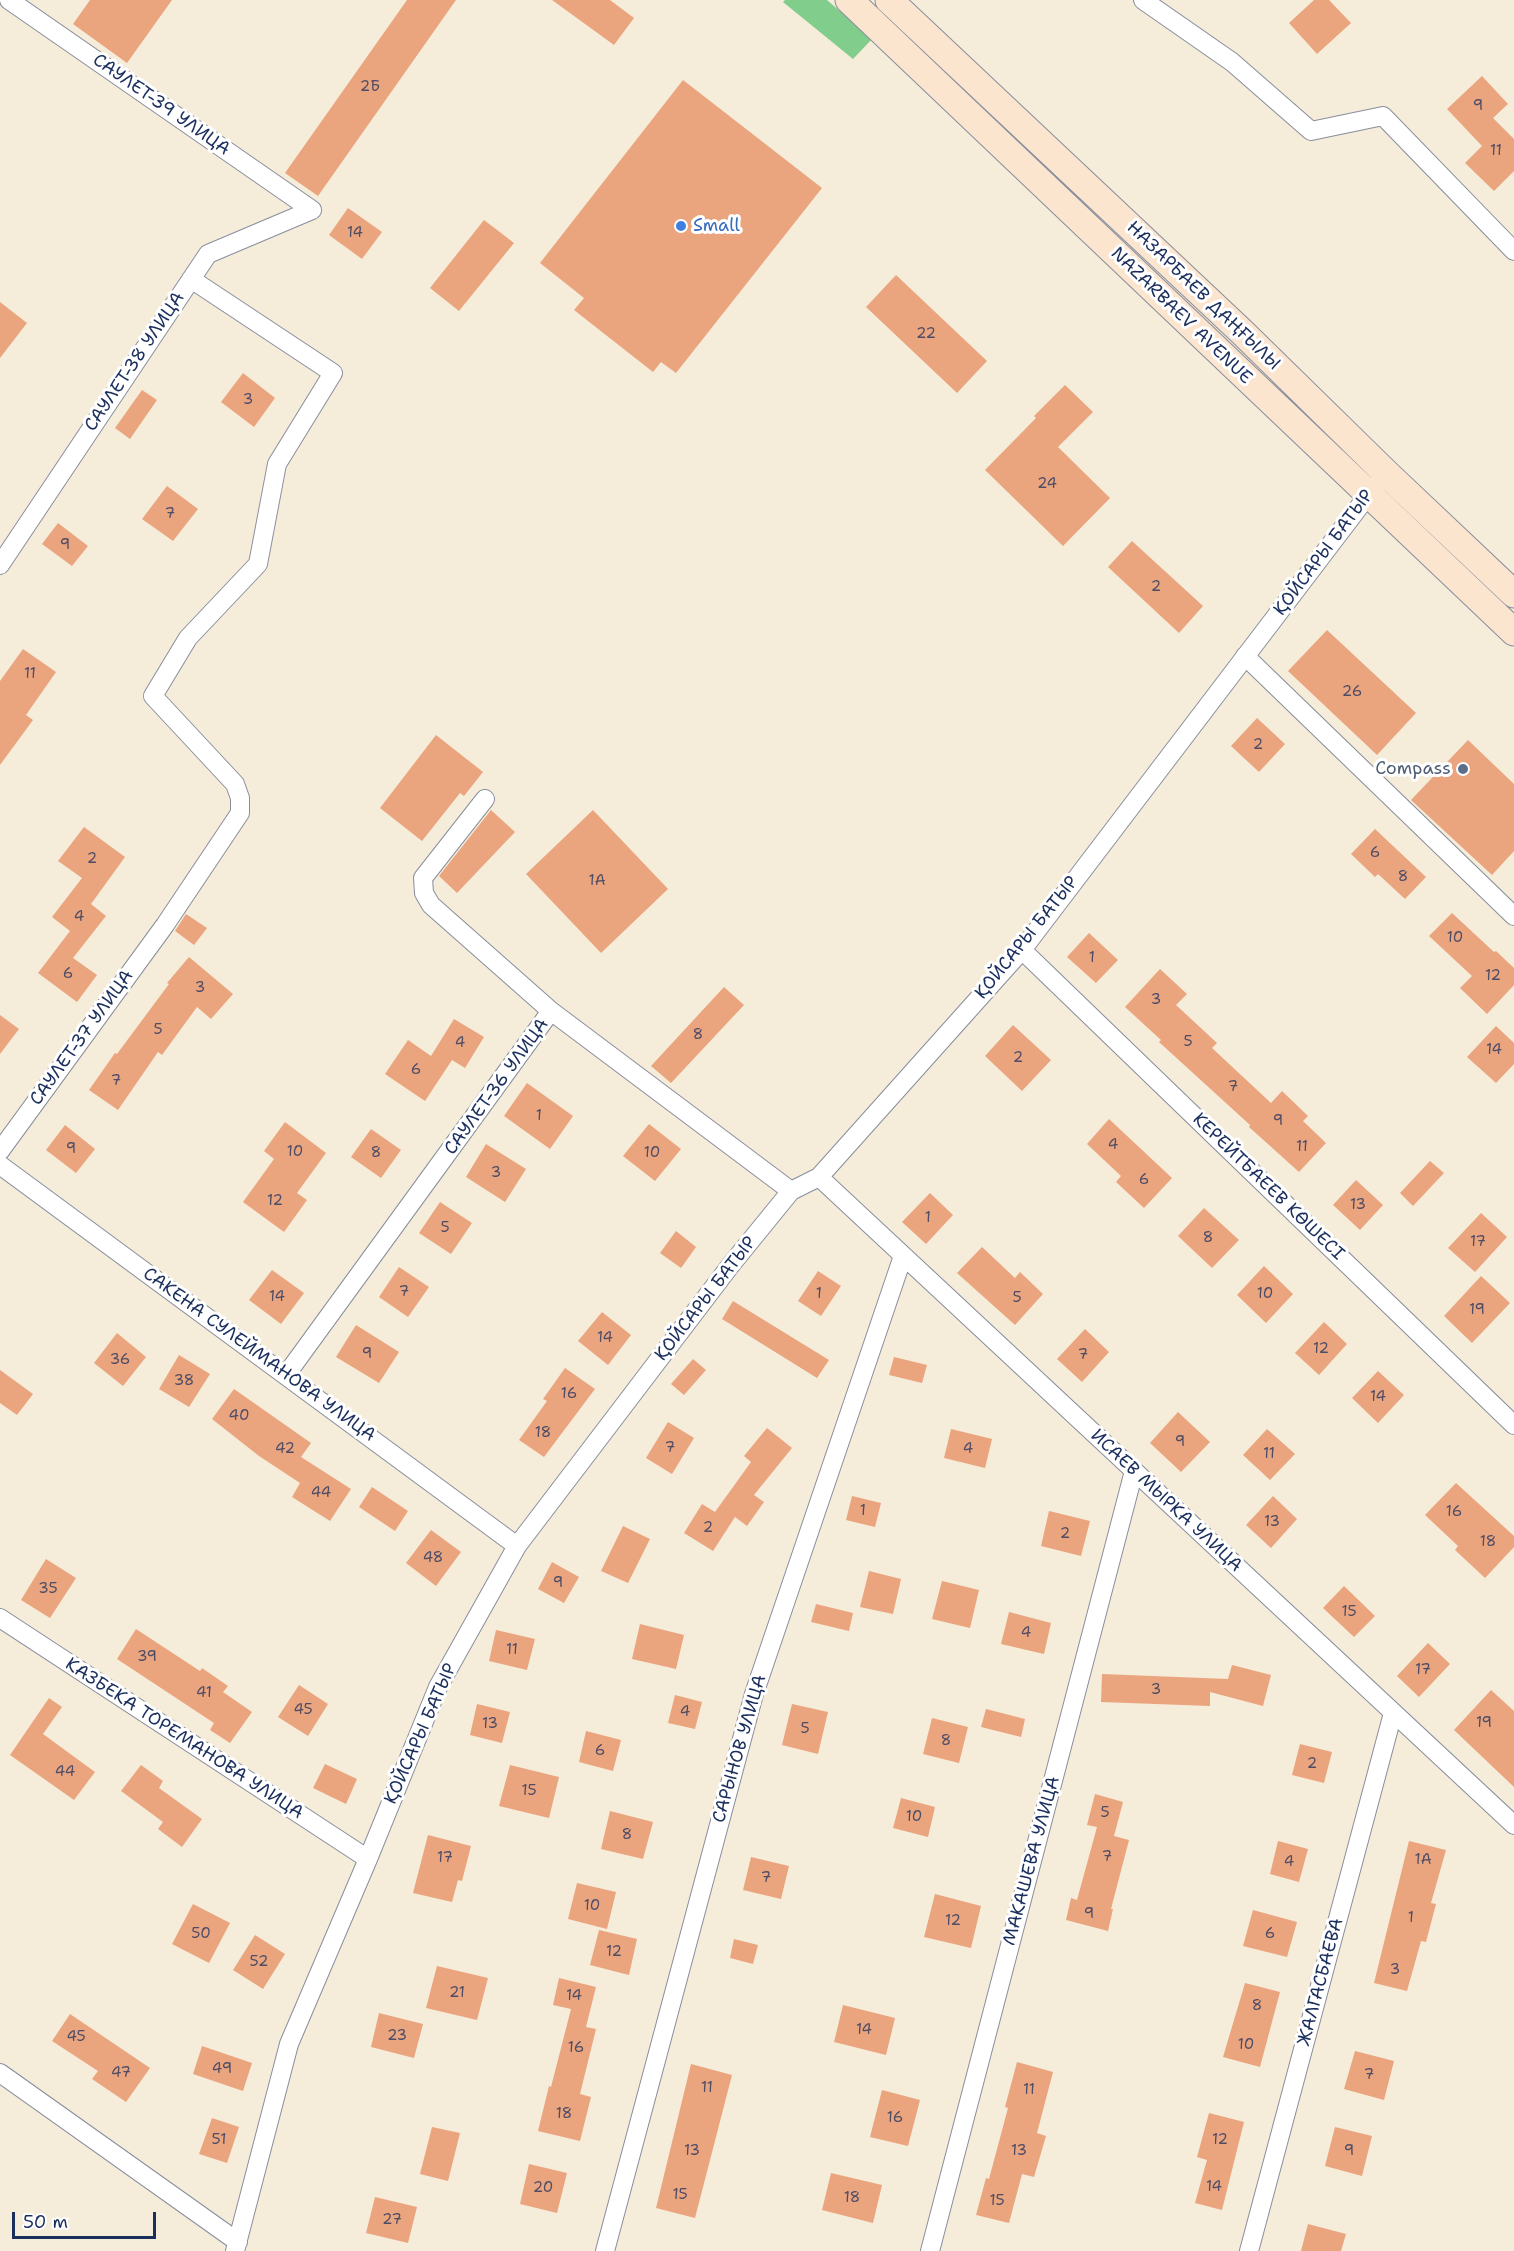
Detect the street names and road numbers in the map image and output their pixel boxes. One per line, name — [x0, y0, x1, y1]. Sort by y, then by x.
street label: САУЛЕТ-39 УЛИЦА — [88, 49, 234, 161]
street label: НАЗАРБАЕВ ДАҢҒЫЛЫ — [1122, 217, 1284, 375]
street label: NAZARBAEV AVENUE — [1106, 243, 1256, 389]
street label: САУЛЕТ-38 УЛИЦА — [80, 288, 190, 436]
street label: ҚОЙСАРЫ БАТЫР — [1270, 486, 1378, 620]
street label: ҚОЙСАРЫ БАТЫР — [971, 872, 1083, 1004]
street label: САУЛЕТ-37 УЛИЦА — [26, 966, 138, 1110]
street label: САУЛЕТ-36 УЛИЦА — [440, 1015, 554, 1159]
street label: КЕРЕЙТБАЕЕВ КӨШЕСІ — [1188, 1109, 1348, 1265]
street label: ҚОЙСАРЫ БАТЫР — [651, 1233, 761, 1365]
street label: САКЕНА СУЛЕЙМАНОВА УЛИЦА — [138, 1263, 380, 1447]
street label: ИСАЕВ МЫРКА УЛИЦА — [1086, 1425, 1246, 1577]
street label: КАЗБЕКА ТОРЕМАНОВА УЛИЦА — [61, 1654, 307, 1824]
street label: ҚОЙСАРЫ БАТЫР — [380, 1660, 462, 1808]
street label: САРЫНОВ УЛИЦА — [709, 1672, 771, 1826]
street label: МАКАШЕВА УЛИЦА — [999, 1774, 1065, 1948]
street label: ЖАЛГАСБАЕВА — [1294, 1916, 1348, 2048]

